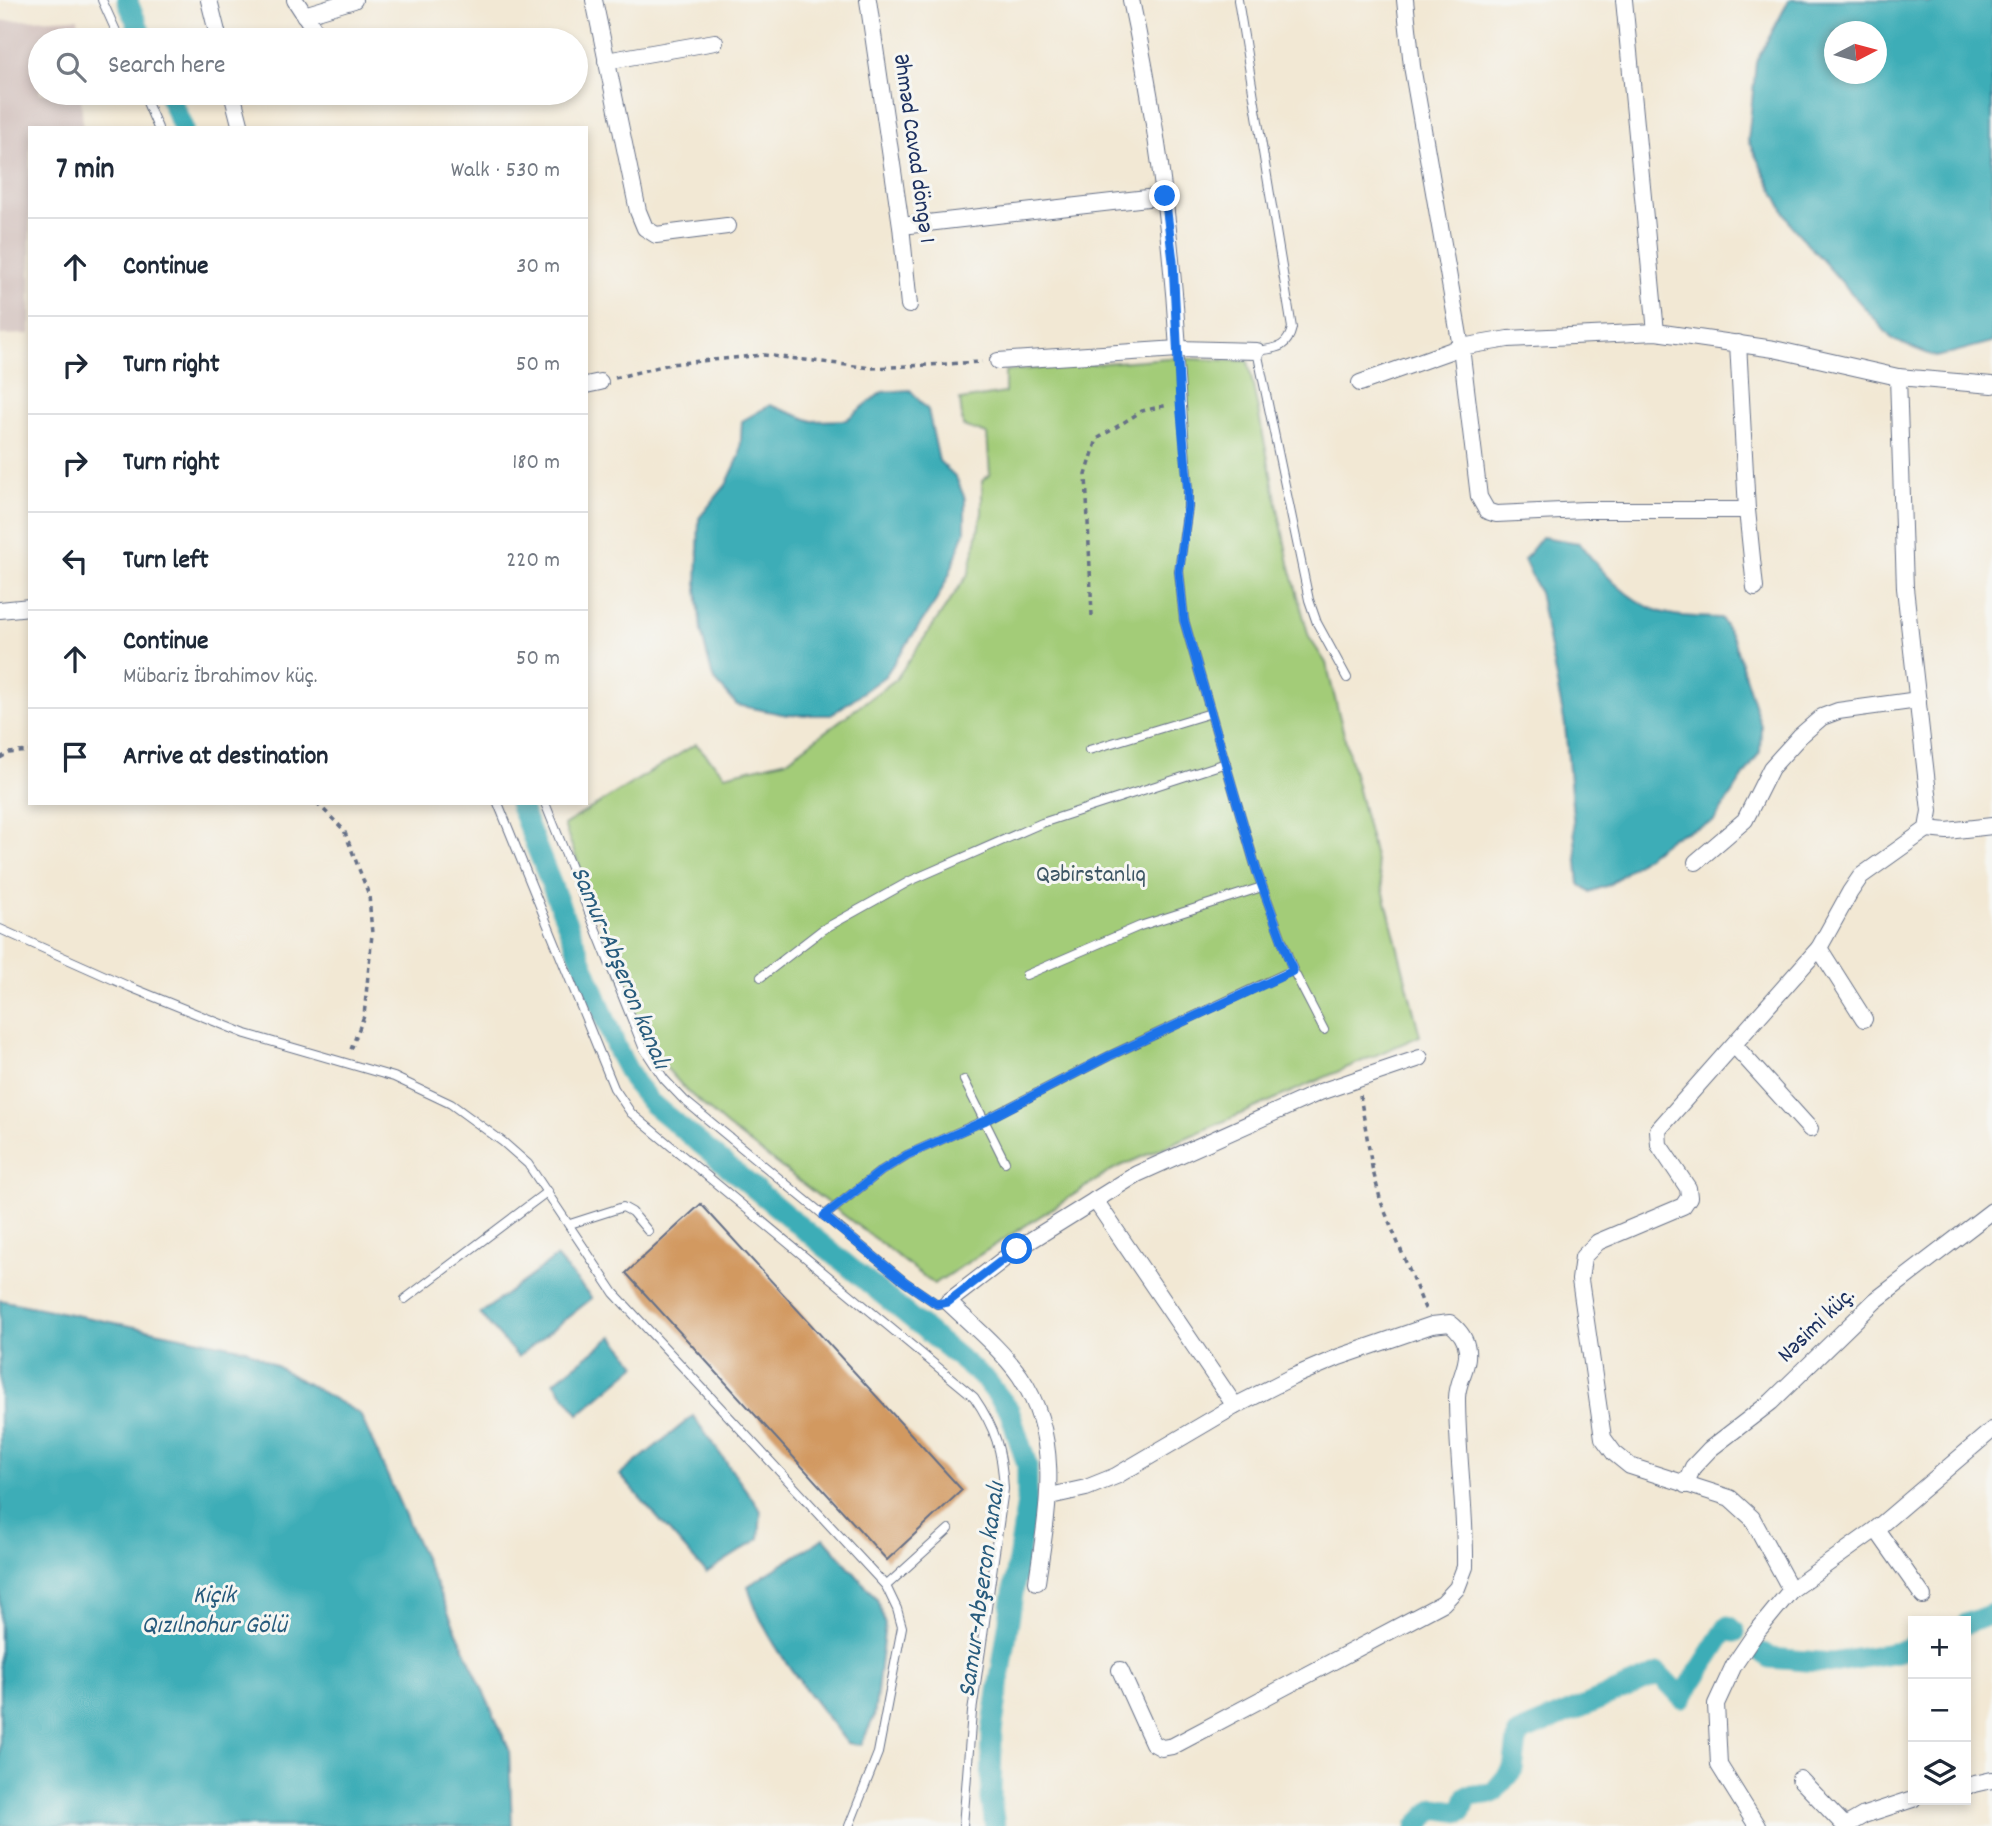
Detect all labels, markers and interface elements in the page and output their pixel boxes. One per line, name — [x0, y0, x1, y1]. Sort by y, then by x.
north arrow — [1824, 21, 1887, 84]
search box — [28, 28, 588, 105]
icon: search — [52, 48, 90, 86]
text: Search here — [108, 48, 226, 85]
street label: Əhməd Cavad döngə 1 — [883, 52, 943, 246]
text: 7 min — [56, 150, 114, 193]
text: Walk · 530 m — [451, 155, 560, 188]
route end — [1149, 180, 1180, 211]
icon: ahead — [56, 248, 94, 286]
text: Continue — [123, 249, 208, 286]
text: 30 m — [516, 251, 560, 284]
icon: right — [56, 346, 94, 384]
text: Turn right — [123, 347, 220, 384]
text: 50 m — [516, 349, 560, 382]
icon: right — [56, 444, 94, 482]
text: Turn right — [123, 445, 220, 482]
text: 180 m — [512, 447, 560, 480]
icon: left — [56, 542, 94, 580]
text: Turn left — [123, 543, 209, 580]
text: 220 m — [506, 545, 560, 578]
text: Continue — [123, 624, 208, 661]
icon: ahead — [56, 640, 94, 678]
text: 50 m — [516, 643, 560, 676]
text: Mübariz İbrahimov küç. — [123, 661, 318, 694]
icon: arrive — [56, 738, 94, 776]
text: Arrive at destination — [123, 739, 328, 776]
park label: Qəbirstanlıq — [1036, 859, 1146, 893]
water label: Samur-Abşeron kanalı — [560, 861, 679, 1077]
route start — [1001, 1233, 1032, 1264]
street label: Nəsimi küç. — [1770, 1280, 1864, 1372]
water label: Samur-Abşeron kanalı — [950, 1478, 1017, 1700]
water label: Kiçik Qızılnohur Gölü — [141, 1578, 288, 1645]
map controls — [1908, 1616, 1971, 1805]
button: + — [1908, 1616, 1971, 1679]
button: − — [1908, 1679, 1971, 1742]
button: layers — [1908, 1742, 1971, 1805]

